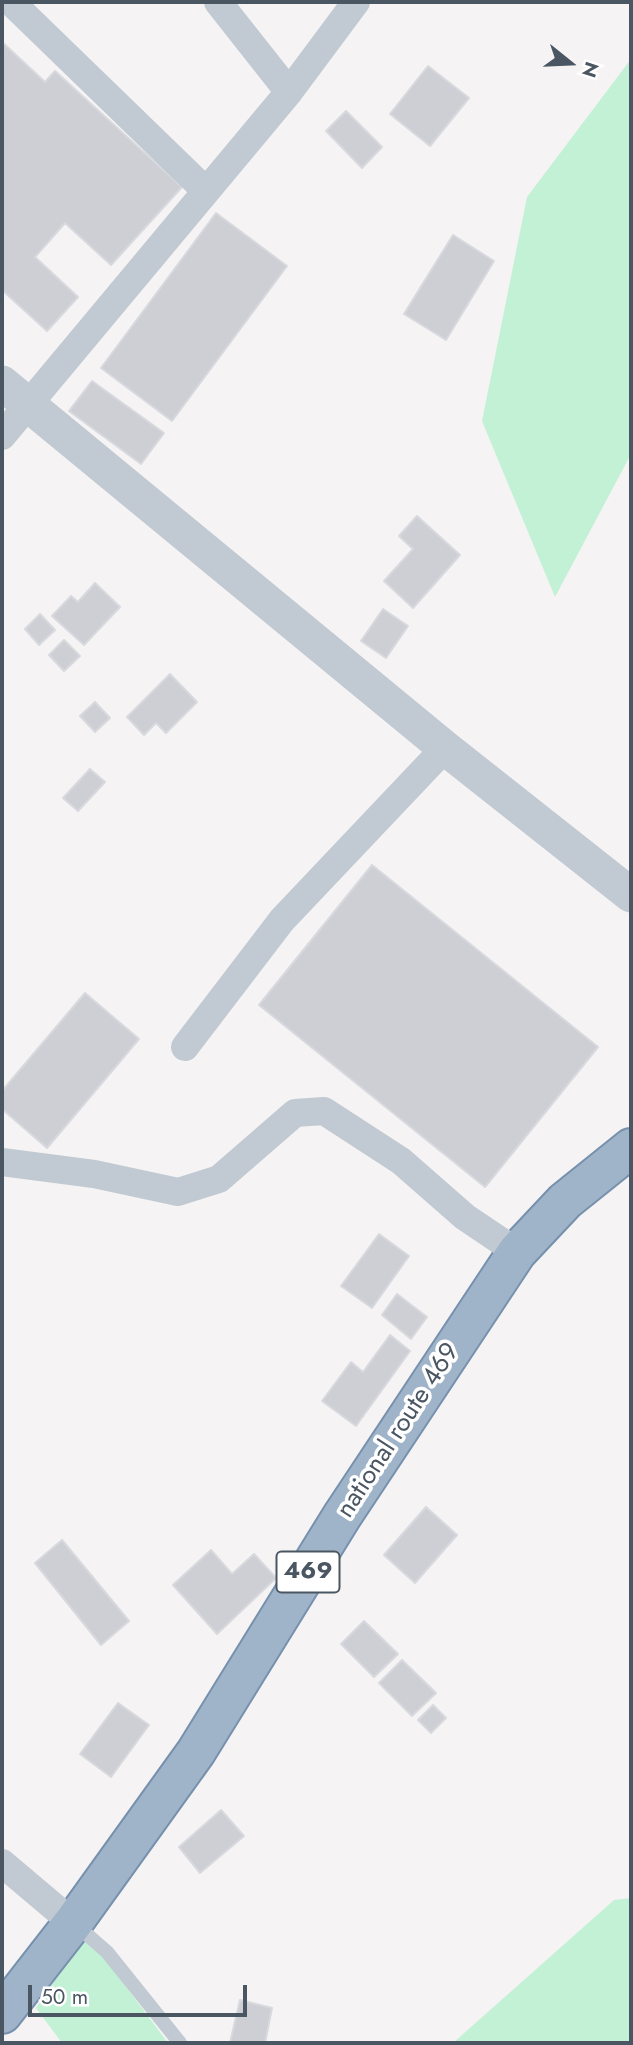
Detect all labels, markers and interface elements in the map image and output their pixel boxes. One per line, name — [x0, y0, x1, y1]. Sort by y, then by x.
north arrow — [535, 28, 605, 98]
text: N — [575, 58, 606, 81]
street label: national route 469 — [331, 1338, 467, 1524]
road number: 469 — [276, 1552, 340, 1592]
scale bar — [32, 1972, 250, 2016]
text: 50 m — [41, 1982, 88, 2012]

